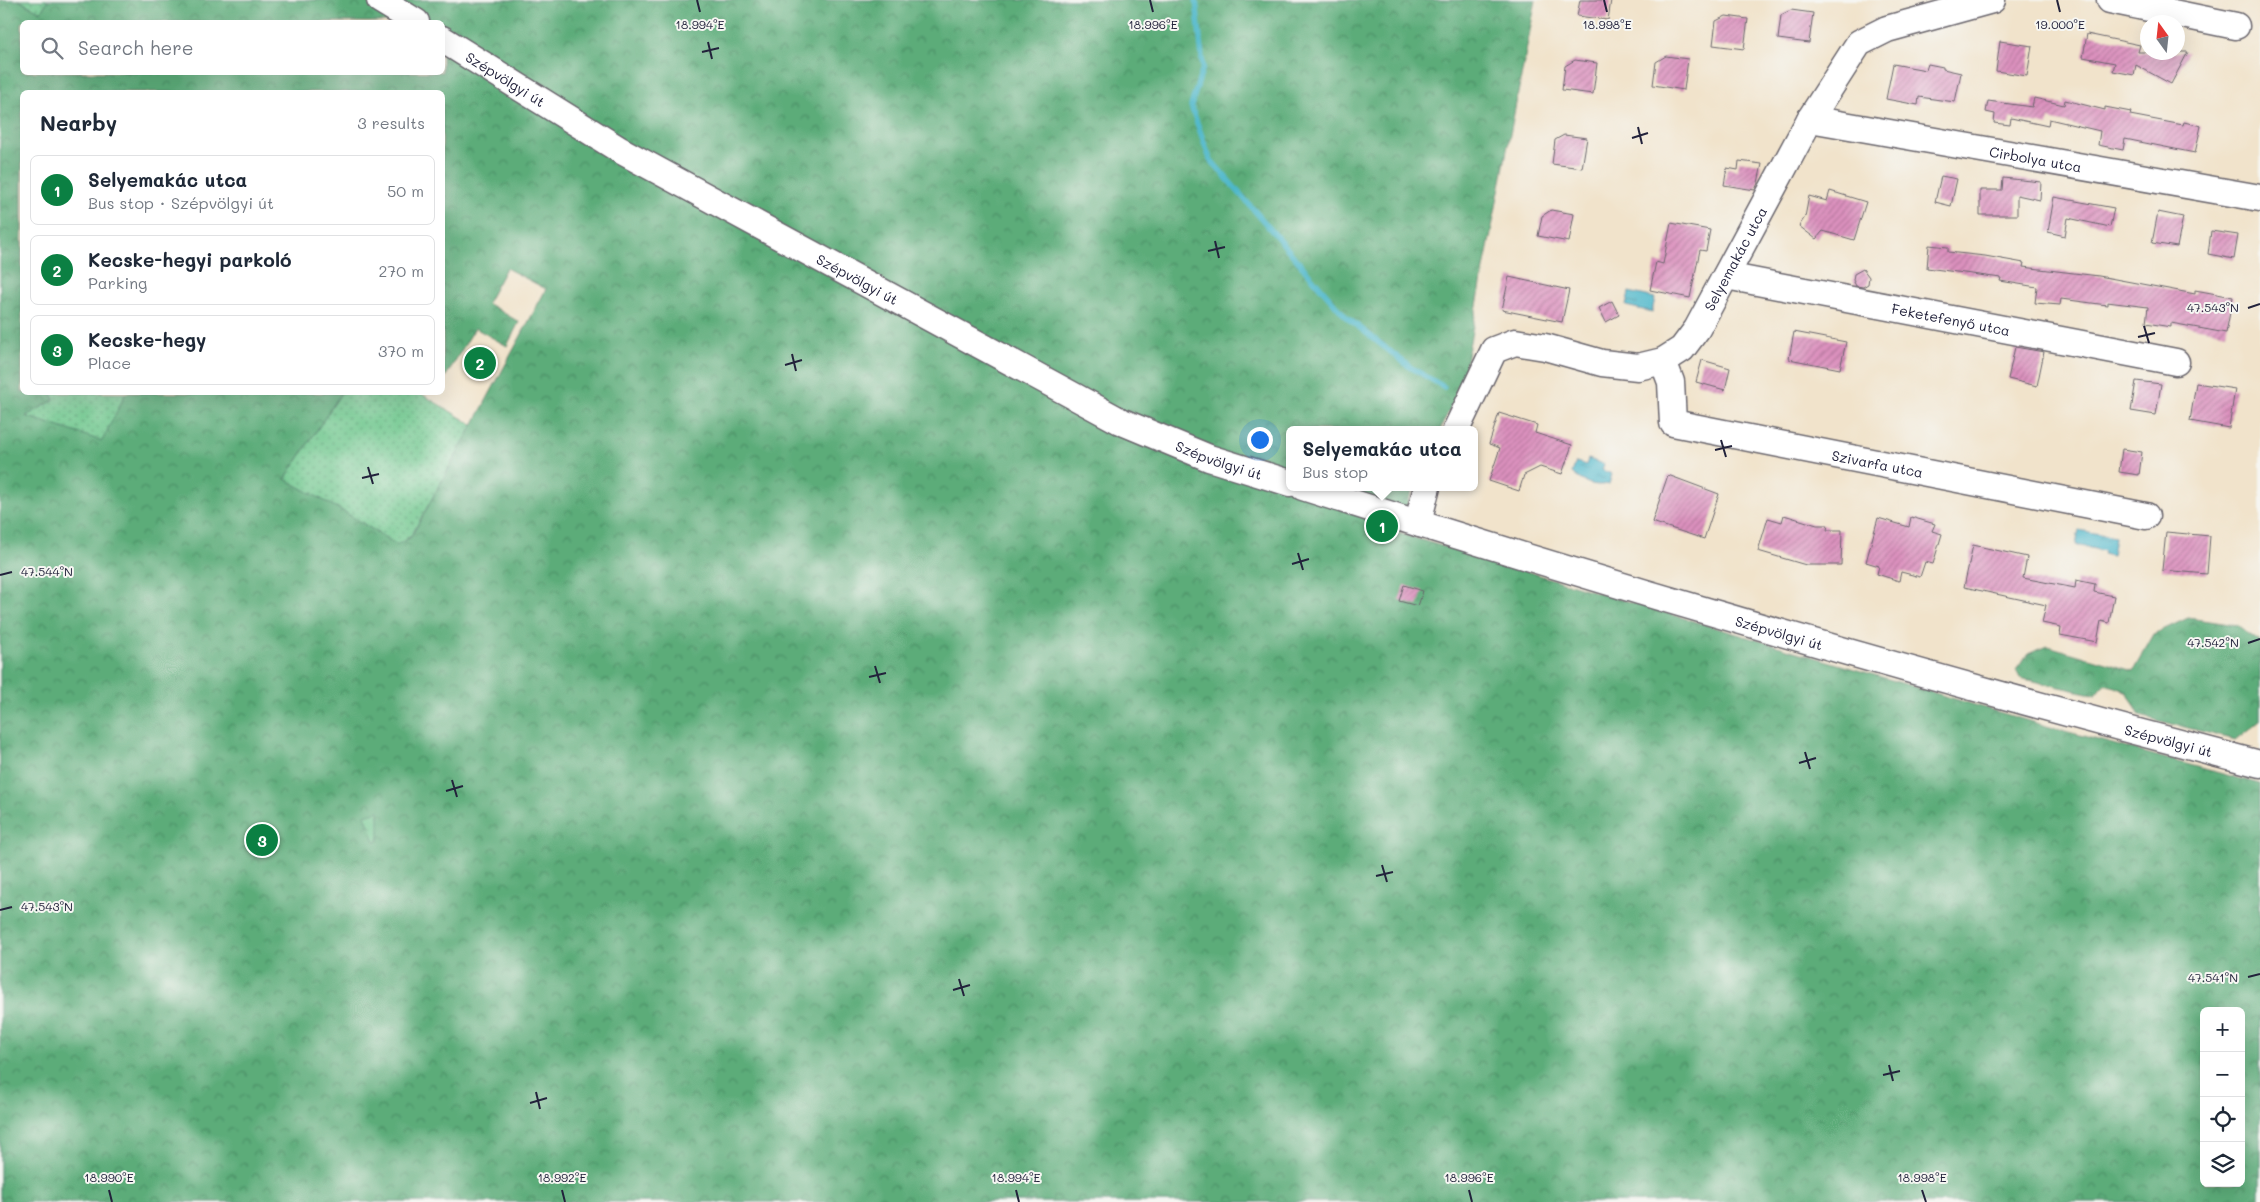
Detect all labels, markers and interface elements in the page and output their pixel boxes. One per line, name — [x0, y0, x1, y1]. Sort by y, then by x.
north arrow — [2140, 15, 2185, 60]
text: 18.994°E — [676, 16, 725, 32]
text: 18.996°E — [1128, 16, 1178, 32]
text: 18.998°E — [1582, 16, 1632, 32]
text: 19.000°E — [2035, 16, 2085, 32]
search box — [20, 20, 445, 75]
icon: search — [38, 34, 66, 62]
text: Search here — [78, 35, 194, 60]
street label: Szépvölgyi út — [462, 47, 549, 111]
text: Nearby — [40, 109, 117, 136]
text: 3 results — [357, 112, 425, 133]
street label: Cirbolya utca — [1988, 141, 2083, 176]
text: Selyemakác utca — [88, 167, 247, 192]
text: 1 — [53, 180, 61, 201]
text: 50 m — [387, 180, 424, 201]
text: Bus stop · Szépvölgyi út — [88, 192, 274, 213]
street label: Selyemakác utca — [1699, 203, 1771, 314]
text: Kecske-hegyi parkoló — [88, 247, 292, 272]
street label: Szépvölgyi út — [813, 249, 902, 309]
text: 2 — [53, 260, 61, 281]
text: 270 m — [378, 260, 424, 281]
text: Parking — [88, 272, 147, 293]
street label: Feketefenyő utca — [1890, 298, 2012, 340]
text: 47.543°N — [2187, 299, 2239, 315]
text: Kecske-hegy — [88, 327, 206, 352]
text: 3 — [52, 340, 62, 361]
text: 370 m — [378, 340, 424, 361]
pin: 2 — [464, 344, 496, 382]
text: Place — [88, 352, 131, 373]
popup — [1286, 426, 1478, 491]
your location — [1247, 427, 1273, 453]
street label: Szépvölgyi út — [1173, 436, 1265, 483]
text: Selyemakác utca — [1302, 436, 1462, 461]
street label: Szivarfa utca — [1830, 445, 1925, 481]
text: Bus stop — [1302, 461, 1368, 482]
pin: 1 — [1366, 507, 1398, 545]
text: 47.544°N — [21, 563, 73, 579]
street label: Szépvölgyi út — [1733, 611, 1825, 654]
text: 47.542°N — [2187, 634, 2239, 650]
street label: Szépvölgyi út — [2123, 719, 2215, 761]
pin: 3 — [246, 821, 278, 859]
text: 47.543°N — [21, 898, 73, 914]
text: 47.541°N — [2188, 969, 2238, 985]
map controls — [2200, 1007, 2245, 1187]
button: + — [2200, 1007, 2245, 1052]
button: − — [2200, 1052, 2245, 1097]
button: locate — [2200, 1097, 2245, 1142]
button: layers — [2200, 1142, 2245, 1187]
text: 18.990°E — [84, 1169, 134, 1185]
text: 18.992°E — [538, 1169, 586, 1185]
text: 18.994°E — [992, 1169, 1041, 1185]
text: 18.996°E — [1444, 1169, 1494, 1185]
text: 18.998°E — [1897, 1169, 1947, 1185]

